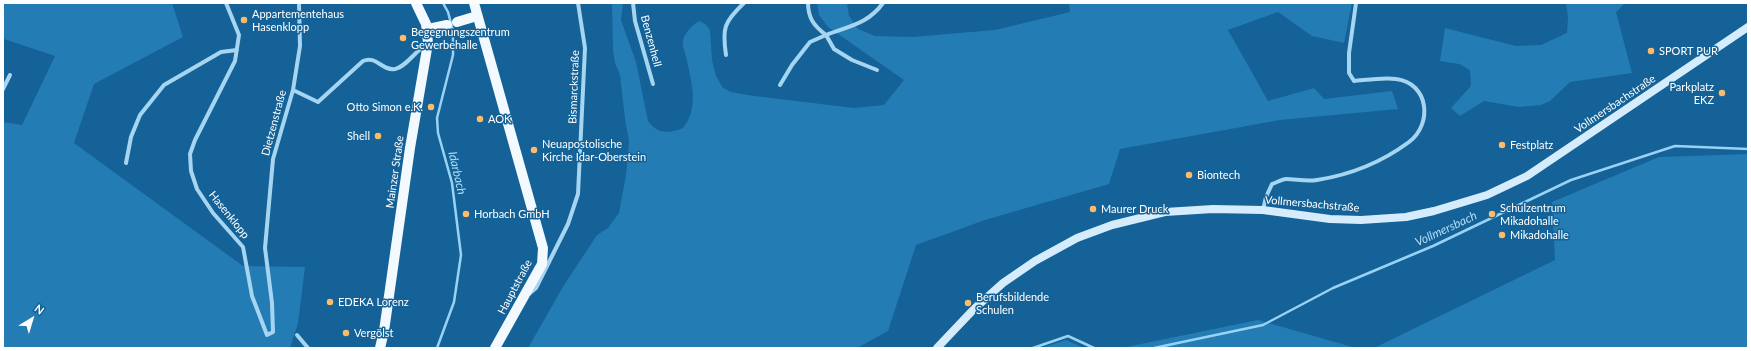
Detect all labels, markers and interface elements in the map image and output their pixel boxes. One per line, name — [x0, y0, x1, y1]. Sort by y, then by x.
place label: Appartementehaus Hasenklopp — [252, 7, 344, 33]
street label: Benzenhell — [638, 14, 664, 68]
marker: Appartementehaus Hasenklopp — [239, 15, 249, 25]
place label: Begegnungszentrum Gewerbehalle — [411, 25, 510, 51]
marker: Begegnungszentrum Gewerbehalle — [398, 33, 408, 43]
place label: SPORT PUR — [1659, 44, 1718, 58]
marker: SPORT PUR — [1646, 46, 1656, 56]
street label: Bismarckstraße — [566, 50, 582, 124]
street label: Vollmersbachstraße — [1572, 72, 1658, 136]
place label: Parkplatz EKZ — [1669, 80, 1714, 106]
marker: Parkplatz EKZ — [1717, 88, 1727, 98]
street label: Dietzenstraße — [259, 89, 289, 157]
place label: Otto Simon e.K. — [347, 100, 423, 114]
marker: Otto Simon e.K. — [426, 102, 436, 112]
place label: AOK — [488, 112, 511, 126]
marker: AOK — [475, 114, 485, 124]
place label: Shell — [347, 129, 370, 143]
marker: Shell — [373, 131, 383, 141]
street label: Mainzer Straße — [383, 135, 407, 209]
place label: Neuapostolische Kirche Idar-Oberstein — [542, 137, 646, 163]
place label: Festplatz — [1510, 138, 1553, 152]
marker: Festplatz — [1497, 140, 1507, 150]
marker: Neuapostolische Kirche Idar-Oberstein — [529, 145, 539, 155]
water label: Idarbach — [445, 150, 469, 196]
place label: Biontech — [1197, 168, 1240, 182]
marker: Biontech — [1184, 170, 1194, 180]
street label: Hasenklopp — [206, 189, 252, 241]
street label: Vollmersbachstraße — [1264, 193, 1360, 215]
place label: Schulzentrum Mikadohalle — [1500, 201, 1566, 227]
place label: Maurer Druck — [1101, 202, 1168, 216]
marker: Maurer Druck — [1088, 204, 1098, 214]
place label: Horbach GmbH — [474, 207, 550, 221]
water label: Vollmersbach — [1413, 208, 1479, 250]
marker: Horbach GmbH — [461, 209, 471, 219]
marker: Schulzentrum Mikadohalle — [1487, 209, 1497, 219]
place label: Mikadohalle — [1510, 228, 1569, 242]
marker: Mikadohalle — [1497, 230, 1507, 240]
street label: Hauptstraße — [495, 257, 535, 317]
place label: Berufsbildende Schulen — [976, 290, 1049, 316]
place label: EDEKA Lorenz — [338, 295, 409, 309]
marker: EDEKA Lorenz — [325, 297, 335, 307]
marker: Berufsbildende Schulen — [963, 298, 973, 308]
north arrow — [12, 299, 52, 339]
text: N — [32, 301, 47, 317]
place label: Vergölst — [354, 326, 393, 340]
marker: Vergölst — [341, 328, 351, 338]

